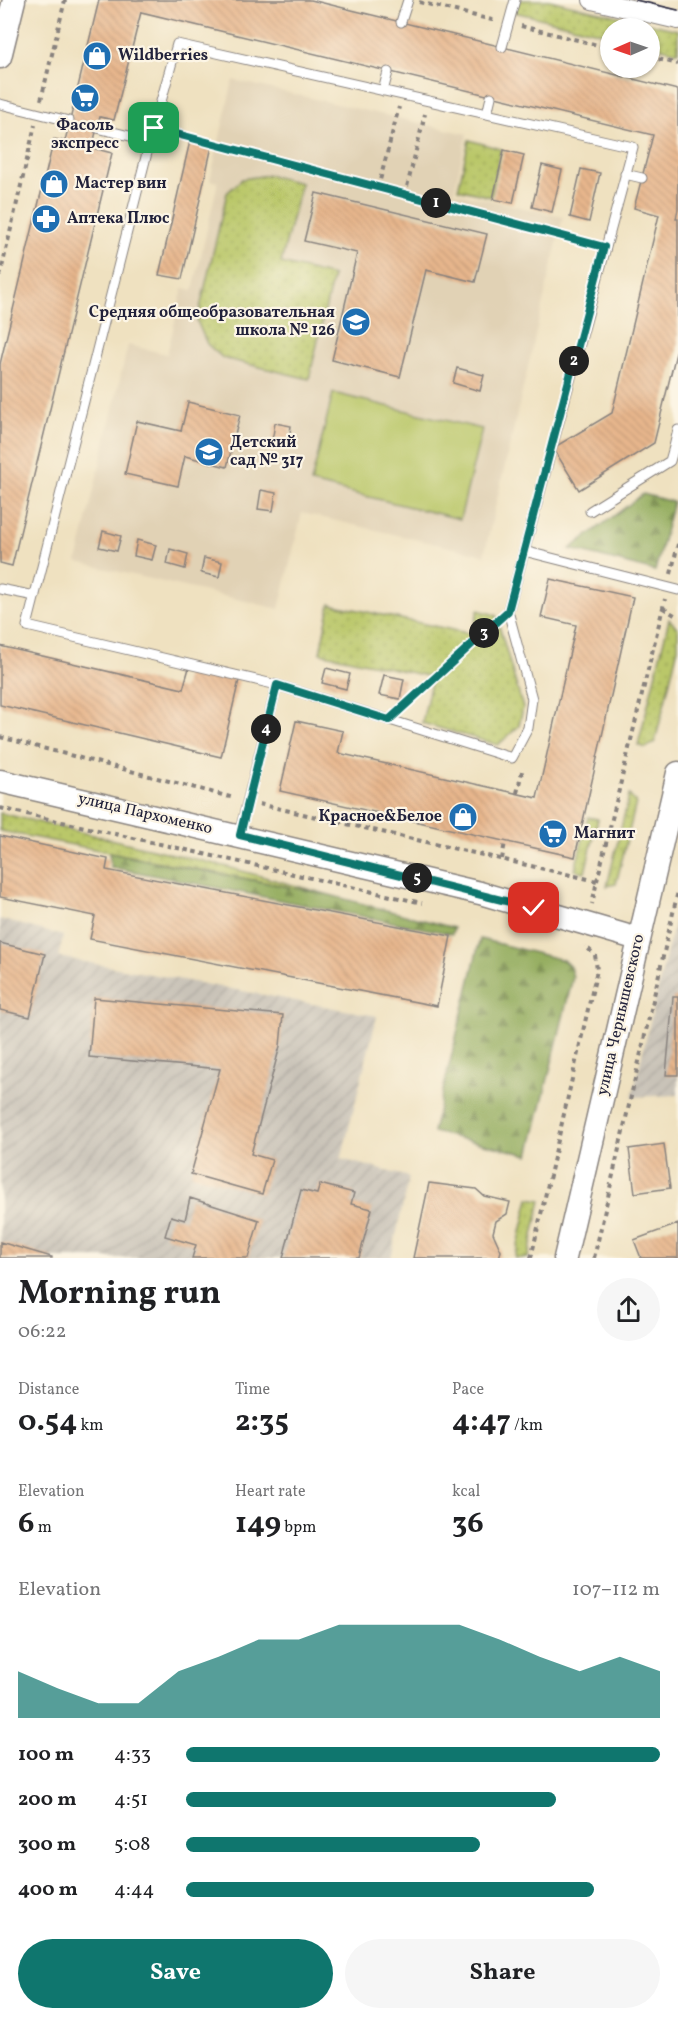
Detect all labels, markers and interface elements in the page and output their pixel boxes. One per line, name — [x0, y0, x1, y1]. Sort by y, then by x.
north arrow — [600, 18, 660, 78]
map controls — [600, 18, 660, 78]
shop icon: Wildberries — [81, 40, 113, 72]
place label: Wildberries — [118, 45, 208, 67]
supermarket icon: Фасоль экспресс — [69, 82, 101, 114]
pin — [128, 102, 179, 153]
icon: arrive — [137, 111, 170, 144]
place label: Фасоль экспресс — [51, 115, 119, 155]
shop icon: Мастер вин — [38, 168, 70, 200]
place label: Мастер вин — [75, 173, 167, 195]
pin: 1 — [421, 188, 451, 218]
text: 1 — [433, 192, 439, 214]
pharmacy icon: Аптека Плюс — [30, 203, 62, 235]
place label: Аптека Плюс — [67, 208, 170, 230]
place label: Средняя общеобразовательная школа № 126 — [89, 302, 335, 342]
school or university icon: Средняя общеобразовательная школа № 126 — [340, 306, 372, 338]
pin: 2 — [559, 346, 589, 376]
text: 2 — [570, 350, 578, 372]
place label: Детский сад № 317 — [230, 432, 304, 472]
school or university icon: Детский сад № 317 — [193, 436, 225, 468]
pin: 3 — [469, 618, 499, 648]
text: 3 — [480, 622, 488, 644]
pin: 4 — [251, 714, 281, 744]
text: 4 — [261, 718, 271, 740]
street label: улица Пархоменко — [76, 788, 214, 840]
shop icon: Красное&Белое — [447, 801, 479, 833]
place label: Красное&Белое — [318, 806, 442, 828]
supermarket icon: Магнит — [537, 818, 569, 850]
place label: Магнит — [574, 823, 635, 845]
pin: 5 — [402, 863, 432, 893]
text: 5 — [413, 867, 421, 889]
pin — [508, 882, 559, 933]
icon: check — [517, 891, 550, 924]
street label: улица Чернышевского — [592, 932, 650, 1098]
text: Morning run — [18, 1272, 221, 1318]
button: share — [597, 1278, 660, 1341]
text: 06:22 — [18, 1318, 67, 1346]
text: Distance — [18, 1379, 79, 1401]
text: Time — [235, 1379, 270, 1401]
text: Pace — [452, 1379, 484, 1401]
text: 0.54 — [18, 1401, 77, 1443]
text: 2:35 — [235, 1401, 289, 1443]
text: 4:47 — [452, 1401, 511, 1443]
text: km — [77, 1415, 103, 1437]
text: /km — [511, 1415, 543, 1437]
text: Elevation — [18, 1481, 85, 1503]
text: Heart rate — [235, 1481, 306, 1503]
text: kcal — [452, 1481, 480, 1503]
text: 6 — [18, 1503, 34, 1545]
text: 149 — [235, 1503, 281, 1545]
text: 36 — [452, 1503, 484, 1545]
text: m — [34, 1517, 52, 1539]
text: bpm — [281, 1517, 316, 1539]
text: Elevation — [18, 1576, 101, 1604]
text: 107–112 m — [572, 1576, 660, 1604]
text: 100 m — [18, 1741, 74, 1769]
text: 4:33 — [114, 1741, 151, 1769]
text: 200 m — [18, 1786, 76, 1814]
text: 4:51 — [114, 1786, 148, 1814]
text: 300 m — [18, 1831, 76, 1859]
text: 5:08 — [114, 1831, 151, 1859]
text: 400 m — [18, 1876, 78, 1904]
text: 4:44 — [114, 1876, 155, 1904]
button: Save — [18, 1939, 333, 2008]
button: Share — [345, 1939, 660, 2008]

